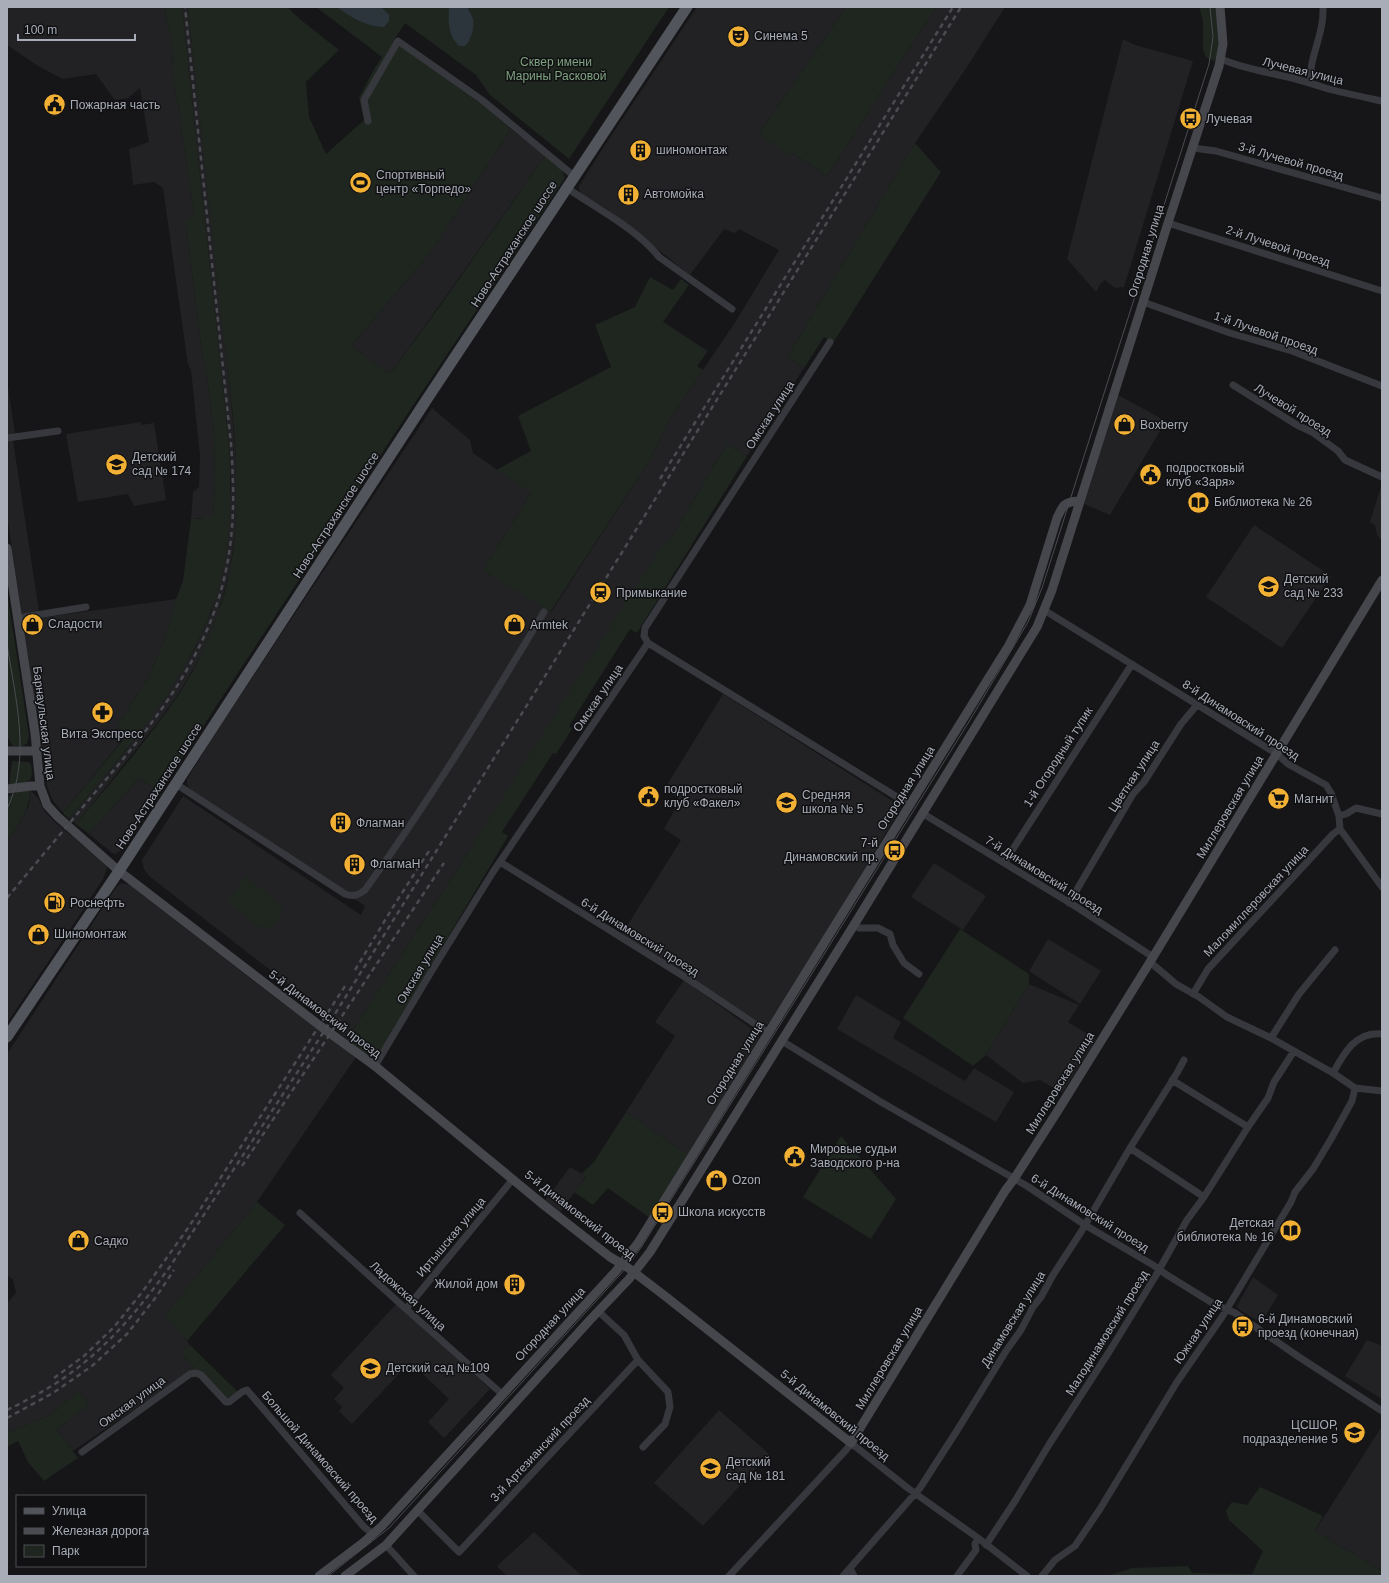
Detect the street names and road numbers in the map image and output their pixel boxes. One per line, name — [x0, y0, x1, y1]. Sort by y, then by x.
street label: Лучевая улица — [1261, 54, 1345, 88]
street label: 3-й Лучевой проезд — [1237, 139, 1345, 183]
street label: Ново-Астраханское шоссе — [468, 178, 560, 310]
street label: Огородная улица — [1125, 203, 1167, 299]
street label: 2-й Лучевой проезд — [1224, 222, 1332, 270]
street label: 1-й Лучевой проезд — [1212, 309, 1320, 357]
street label: Омская улица — [743, 378, 797, 452]
street label: Лучевой проезд — [1252, 381, 1334, 439]
street label: Ново-Астраханское шоссе — [290, 449, 382, 581]
street label: Омская улица — [570, 661, 626, 734]
street label: Барнаульская улица — [30, 665, 58, 781]
street label: 8-й Динамовский проезд — [1180, 677, 1302, 763]
street label: 1-й Огородный тупик — [1020, 704, 1096, 810]
street label: Ново-Астраханское шоссе — [113, 720, 205, 852]
street label: Цветная улица — [1106, 737, 1163, 815]
street label: Огородная улица — [875, 743, 938, 833]
street label: Миллеровская улица — [1194, 753, 1267, 861]
street label: 7-й Динамовский проезд — [982, 833, 1106, 917]
street label: Маломиллеровская улица — [1201, 842, 1311, 959]
street label: 6-й Динамовский проезд — [578, 895, 702, 979]
street label: Омская улица — [394, 931, 446, 1006]
street label: 5-й Динамовский проезд — [266, 967, 384, 1061]
street label: Огородная улица — [704, 1018, 767, 1108]
street label: Миллеровская улица — [1023, 1029, 1097, 1137]
street label: 5-й Динамовский проезд — [522, 1167, 638, 1263]
street label: 6-й Динамовский проезд — [1028, 1171, 1152, 1255]
street label: Иртышская улица — [414, 1194, 489, 1280]
street label: Ладожская улица — [367, 1258, 449, 1334]
street label: Динамовская улица — [978, 1268, 1048, 1369]
street label: Малодинамовский проезд — [1063, 1268, 1151, 1398]
street label: Огородная улица — [512, 1284, 588, 1364]
street label: Южная улица — [1171, 1295, 1225, 1367]
street label: Миллеровская улица — [853, 1304, 926, 1412]
street label: 5-й Динамовский проезд — [778, 1367, 892, 1463]
street label: Омская улица — [96, 1373, 168, 1431]
street label: Большой Динамовский проезд — [259, 1388, 381, 1526]
street label: 3-й Артезианский проезд — [488, 1393, 592, 1505]

